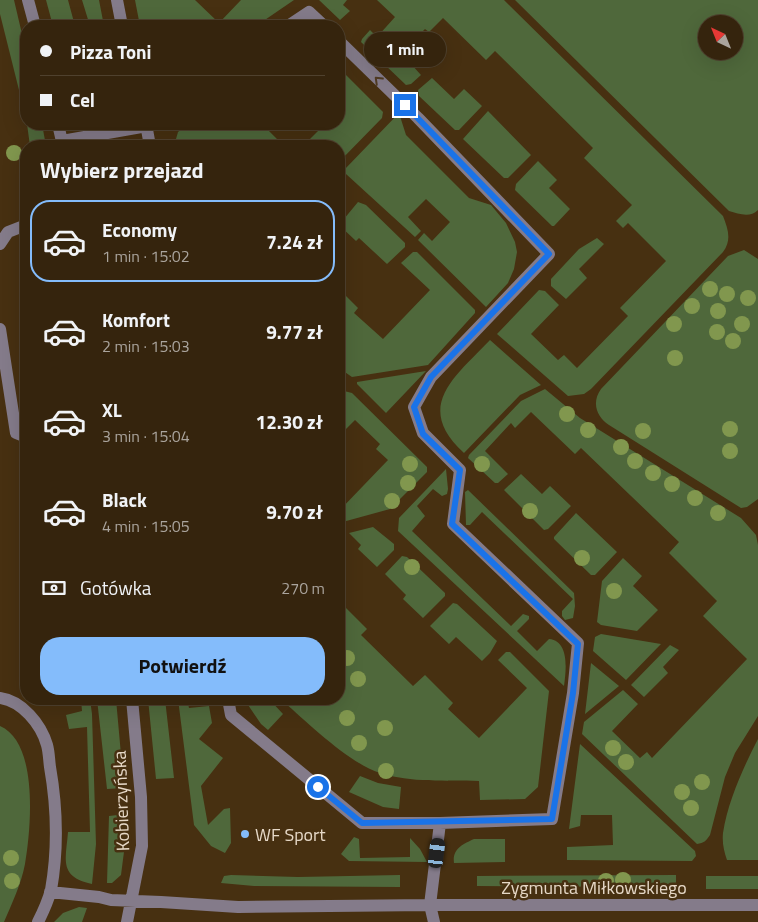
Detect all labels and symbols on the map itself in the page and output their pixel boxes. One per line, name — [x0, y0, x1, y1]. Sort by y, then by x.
north arrow — [698, 15, 742, 60]
callout: 1 min — [364, 32, 446, 68]
one-way arrow — [375, 76, 384, 85]
route end — [394, 94, 416, 116]
street label: Kobierzyńska — [106, 750, 136, 852]
route start — [307, 776, 329, 798]
place label: WF Sport — [255, 821, 326, 848]
marker: WF Sport — [239, 828, 251, 840]
car — [427, 837, 446, 869]
street label: Zygmunta Miłkowskiego — [501, 874, 687, 901]

